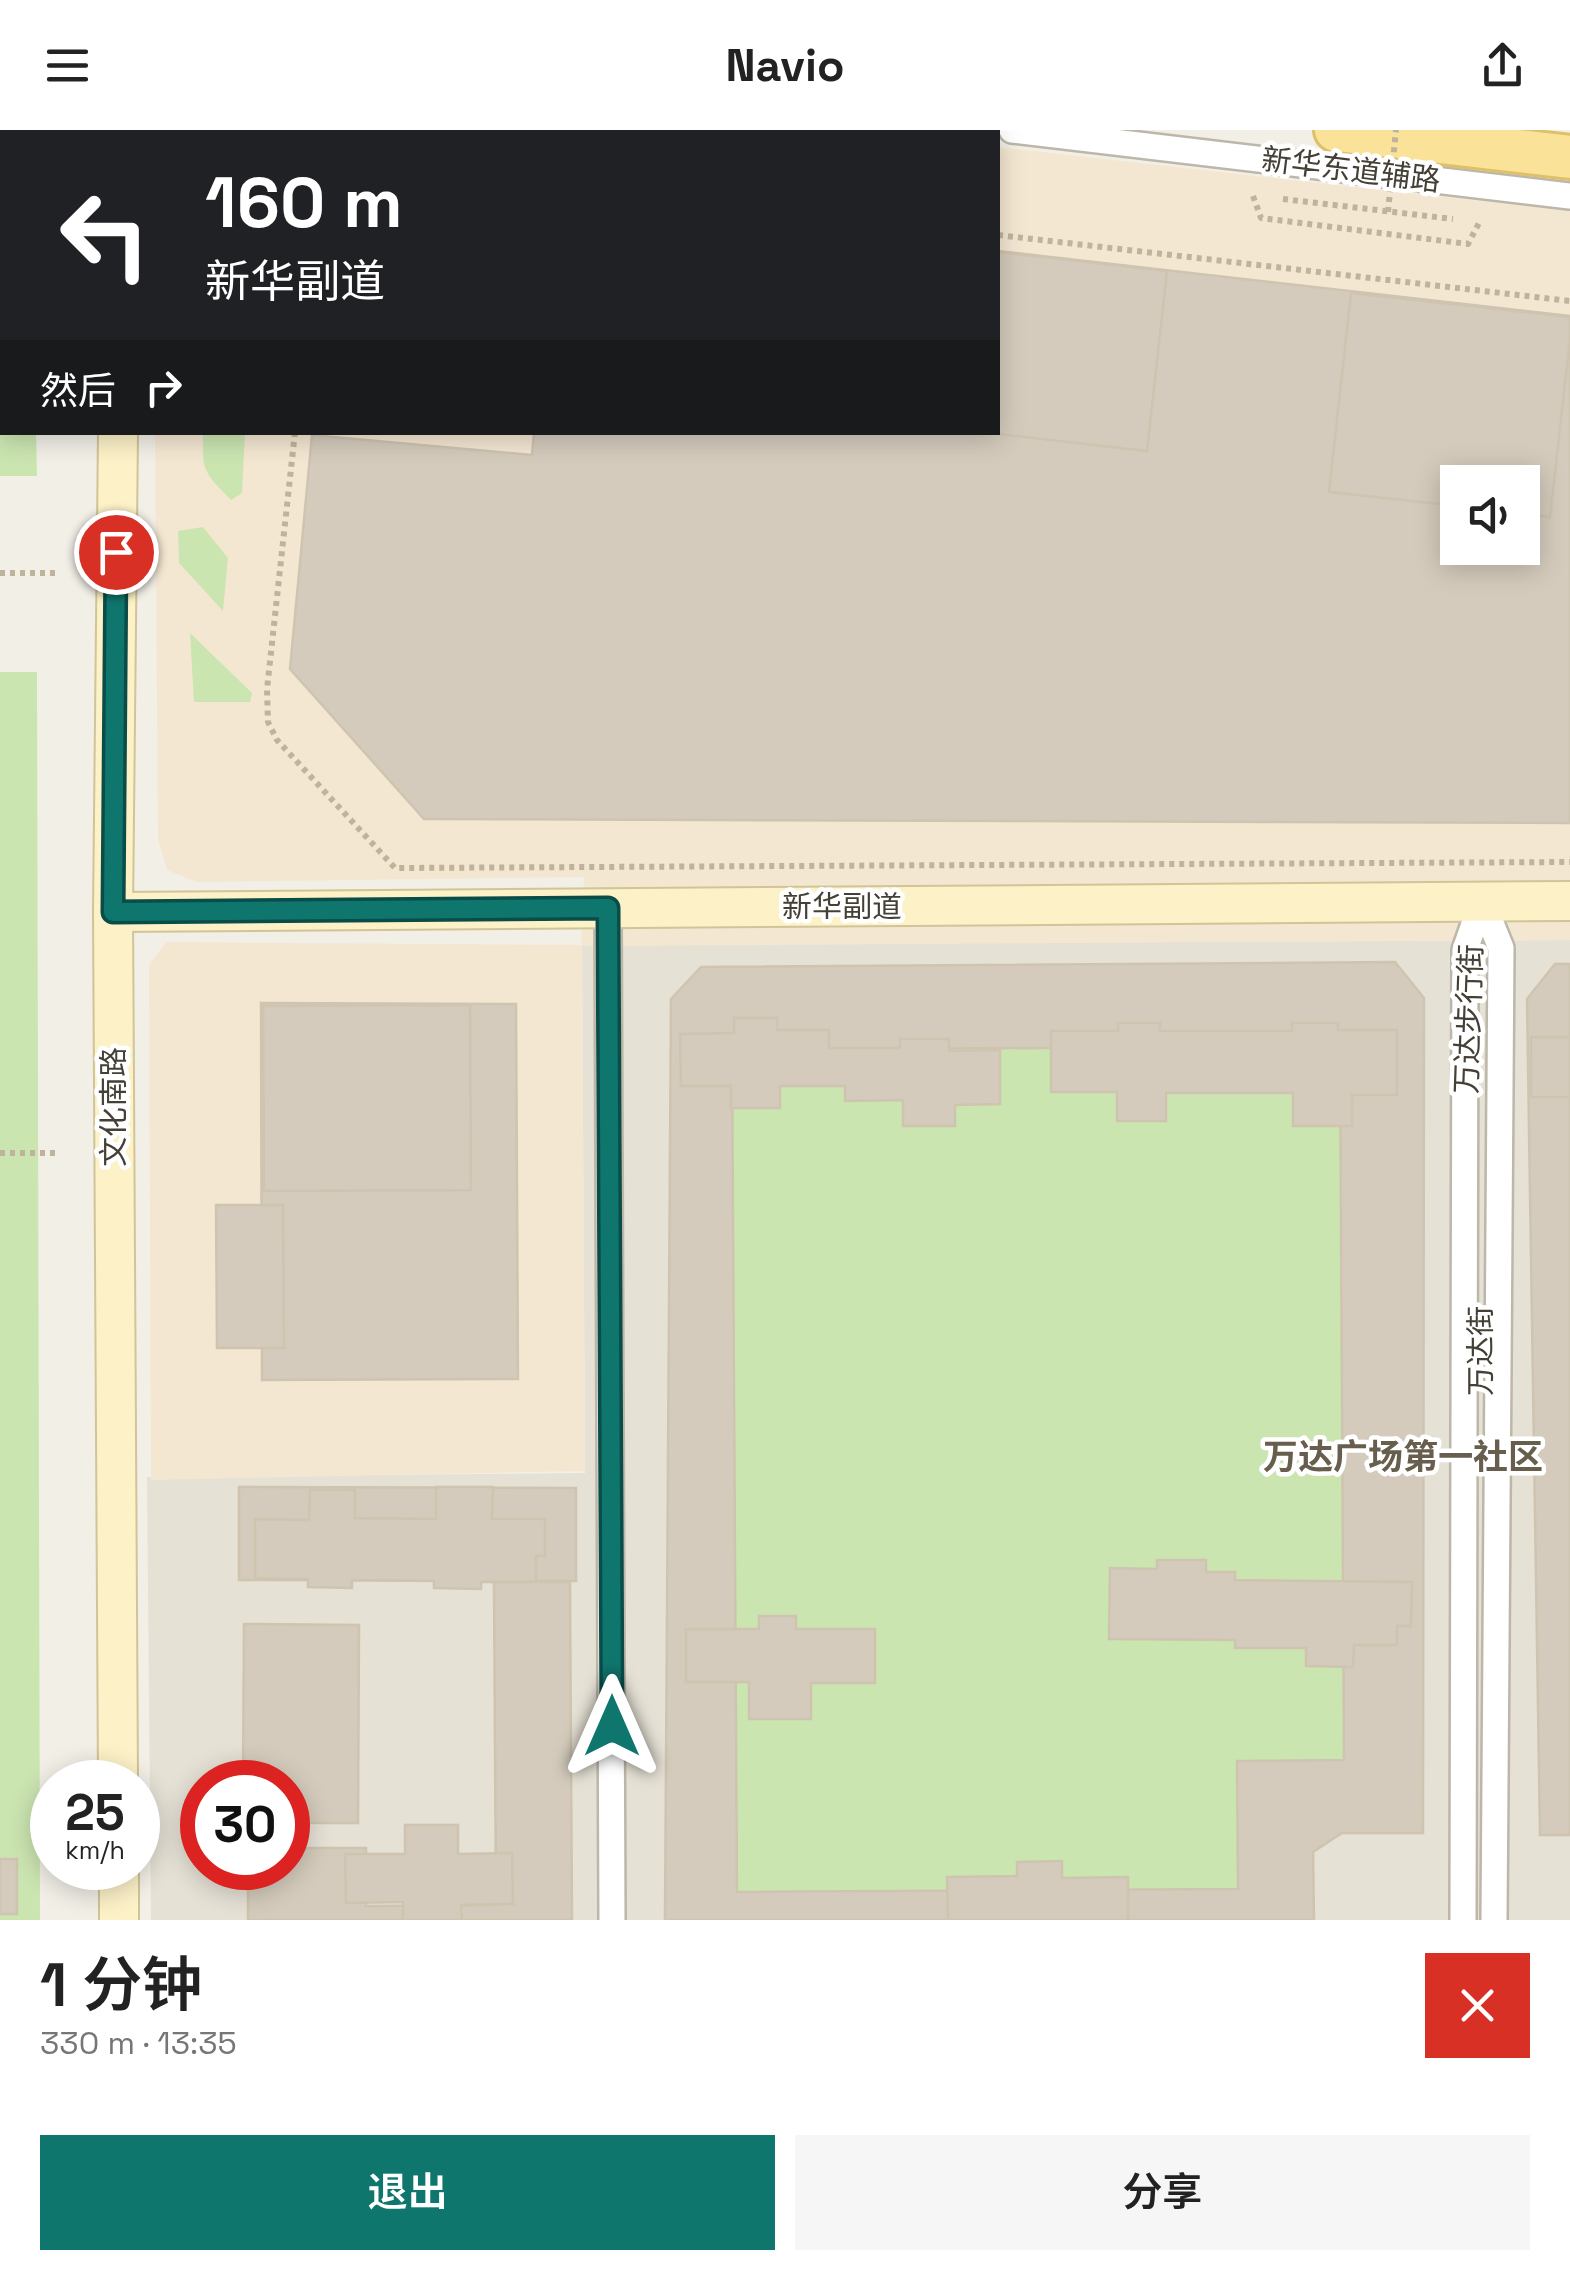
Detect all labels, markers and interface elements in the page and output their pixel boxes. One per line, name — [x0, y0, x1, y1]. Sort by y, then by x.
text: Navio — [725, 37, 845, 94]
icon: menu — [40, 38, 95, 93]
icon: share — [1475, 38, 1530, 93]
street label: 新华东道辅路 — [1259, 139, 1443, 200]
text: 160 m — [205, 158, 403, 247]
icon: left — [40, 170, 170, 300]
text: 新华副道 — [205, 253, 385, 310]
icon: right — [136, 360, 191, 415]
text: 然后 — [40, 367, 116, 415]
map controls — [1440, 465, 1540, 565]
button: sound — [1440, 465, 1540, 565]
pin — [74, 510, 159, 595]
icon: arrive — [89, 525, 144, 580]
street label: 新华副道 — [782, 887, 902, 926]
street label: 万达步行街 — [1446, 943, 1491, 1095]
street label: 文化南路 — [94, 1047, 133, 1167]
street label: 万达街 — [1461, 1306, 1500, 1396]
district label: 万达广场第一社区 — [1263, 1435, 1543, 1479]
position arrow — [560, 1674, 664, 1778]
speed limit sign: 30 — [180, 1760, 310, 1890]
text: 25 — [65, 1781, 125, 1845]
text: km/h — [65, 1834, 125, 1866]
text: 1 分钟 — [40, 1947, 202, 2024]
button: close — [1425, 1953, 1530, 2058]
text: 330 m · 13:35 — [40, 2023, 237, 2063]
button: 退出 — [40, 2135, 775, 2250]
button: 分享 — [795, 2135, 1530, 2250]

